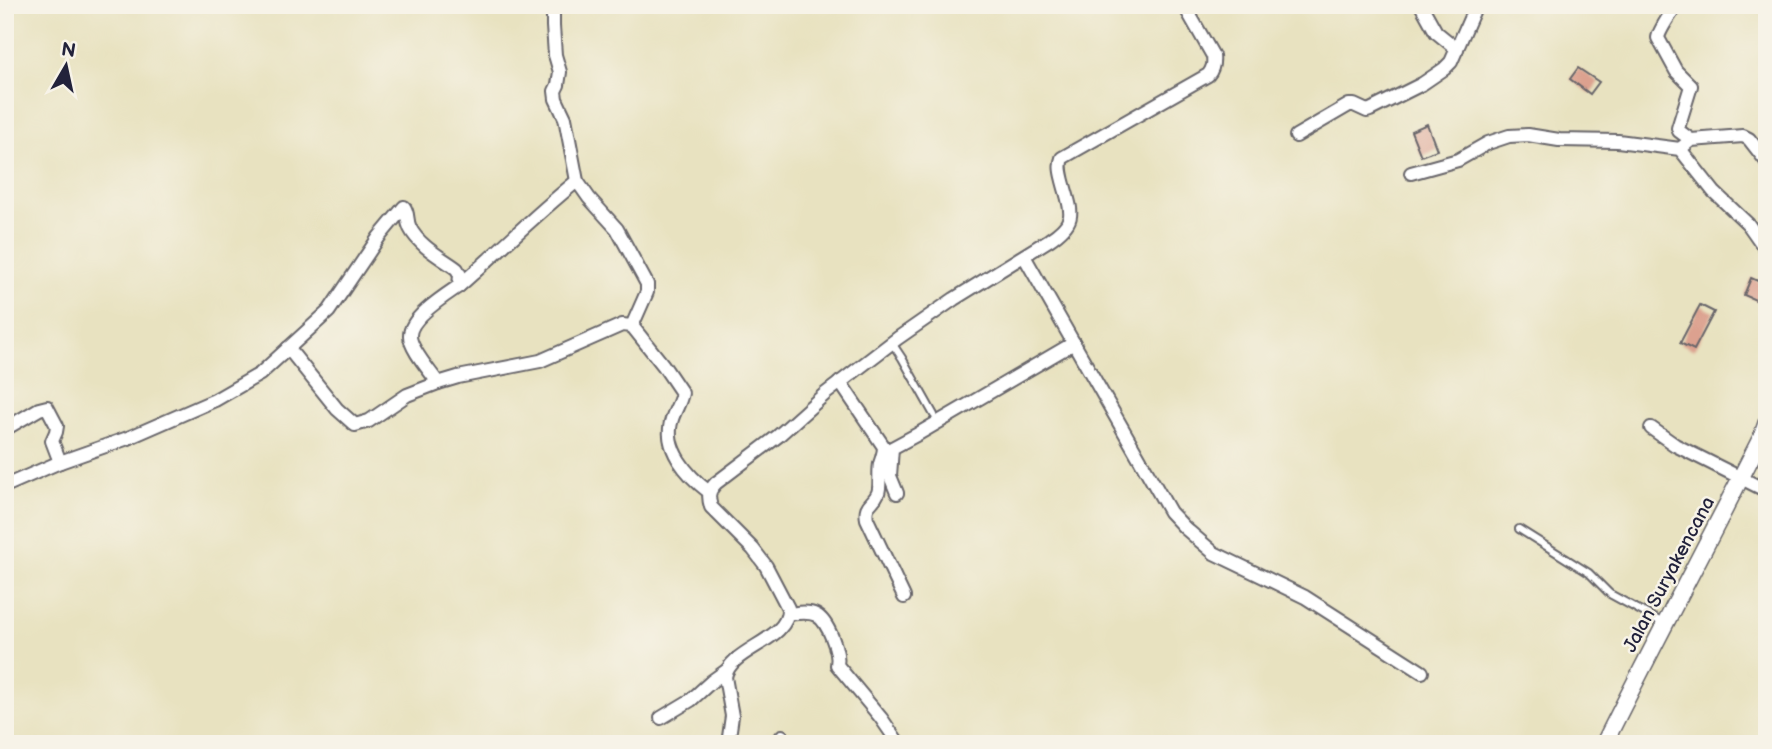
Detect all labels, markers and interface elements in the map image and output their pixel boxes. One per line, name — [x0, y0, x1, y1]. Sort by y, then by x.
north arrow — [32, 32, 102, 102]
text: N — [60, 38, 77, 63]
street label: Jalan Suryakencana — [1619, 493, 1720, 656]

